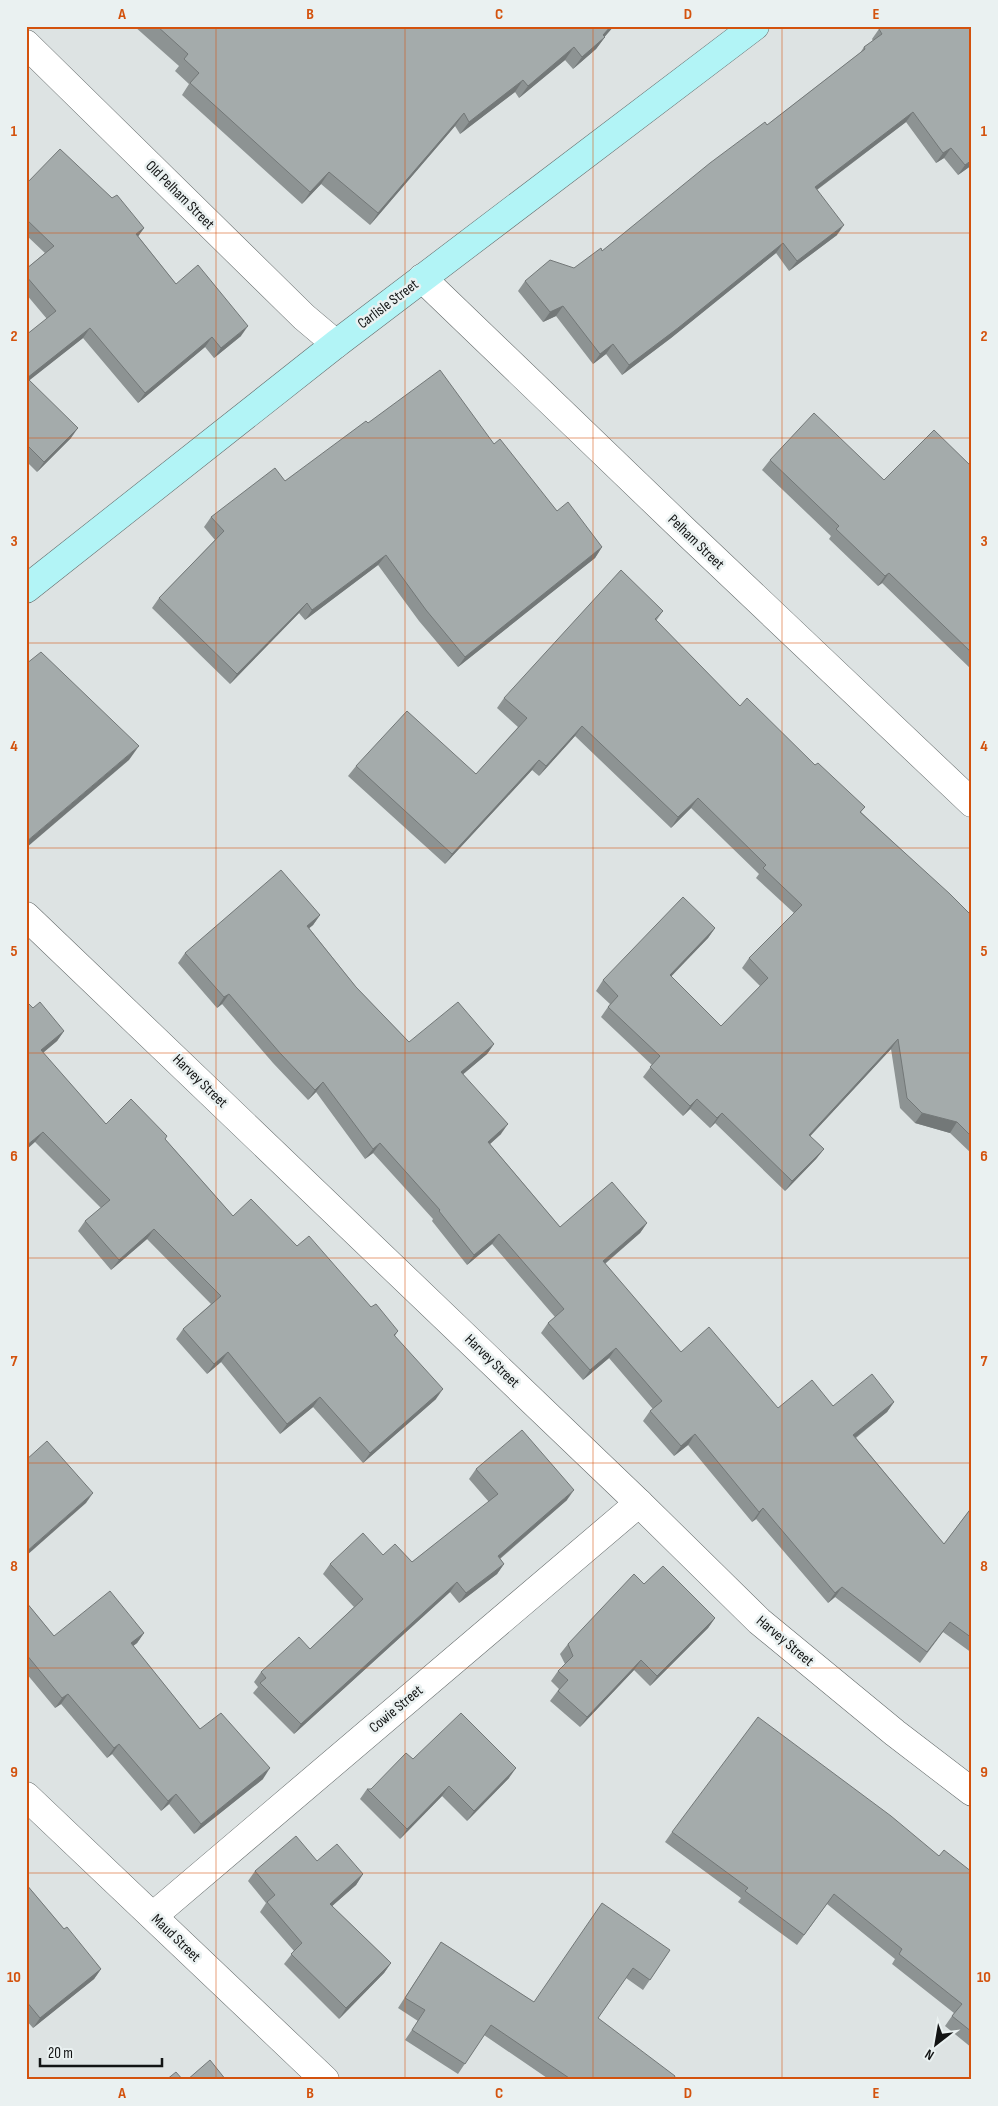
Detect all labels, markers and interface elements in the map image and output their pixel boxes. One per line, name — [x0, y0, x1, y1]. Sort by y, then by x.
text: A — [117, 5, 126, 24]
text: B — [306, 5, 314, 24]
text: C — [495, 5, 503, 24]
text: D — [684, 5, 692, 24]
text: E — [873, 5, 880, 24]
text: 1 — [11, 122, 18, 141]
text: 1 — [981, 122, 988, 141]
street label: Old Pelham Street — [142, 157, 219, 234]
street label: Carlisle Street — [354, 275, 422, 333]
text: 2 — [10, 327, 18, 346]
text: 2 — [980, 327, 988, 346]
street label: Pelham Street — [664, 511, 728, 574]
text: 3 — [10, 532, 18, 551]
text: 3 — [980, 532, 988, 551]
text: 4 — [10, 737, 18, 756]
text: 4 — [980, 737, 988, 756]
text: 5 — [10, 942, 18, 961]
text: 5 — [980, 942, 988, 961]
street label: Harvey Street — [168, 1050, 232, 1112]
text: 6 — [10, 1147, 18, 1166]
text: 6 — [980, 1147, 988, 1166]
street label: Harvey Street — [460, 1330, 524, 1392]
text: 7 — [11, 1352, 18, 1371]
text: 7 — [981, 1352, 988, 1371]
text: 8 — [10, 1557, 18, 1576]
text: 8 — [980, 1557, 988, 1576]
street label: Harvey Street — [752, 1611, 818, 1671]
street label: Cowie Street — [365, 1681, 427, 1737]
text: 9 — [10, 1763, 18, 1782]
text: 9 — [980, 1763, 988, 1782]
street label: Maud Street — [147, 1910, 205, 1966]
text: 10 — [7, 1968, 21, 1987]
text: 10 — [977, 1968, 991, 1987]
north arrow — [910, 2018, 960, 2068]
scale bar — [40, 2036, 162, 2068]
text: 20 m — [48, 2044, 73, 2063]
text: N — [922, 2046, 937, 2064]
text: A — [117, 2084, 126, 2103]
text: B — [306, 2084, 314, 2103]
text: C — [495, 2084, 503, 2103]
text: D — [684, 2084, 692, 2103]
text: E — [873, 2084, 880, 2103]

